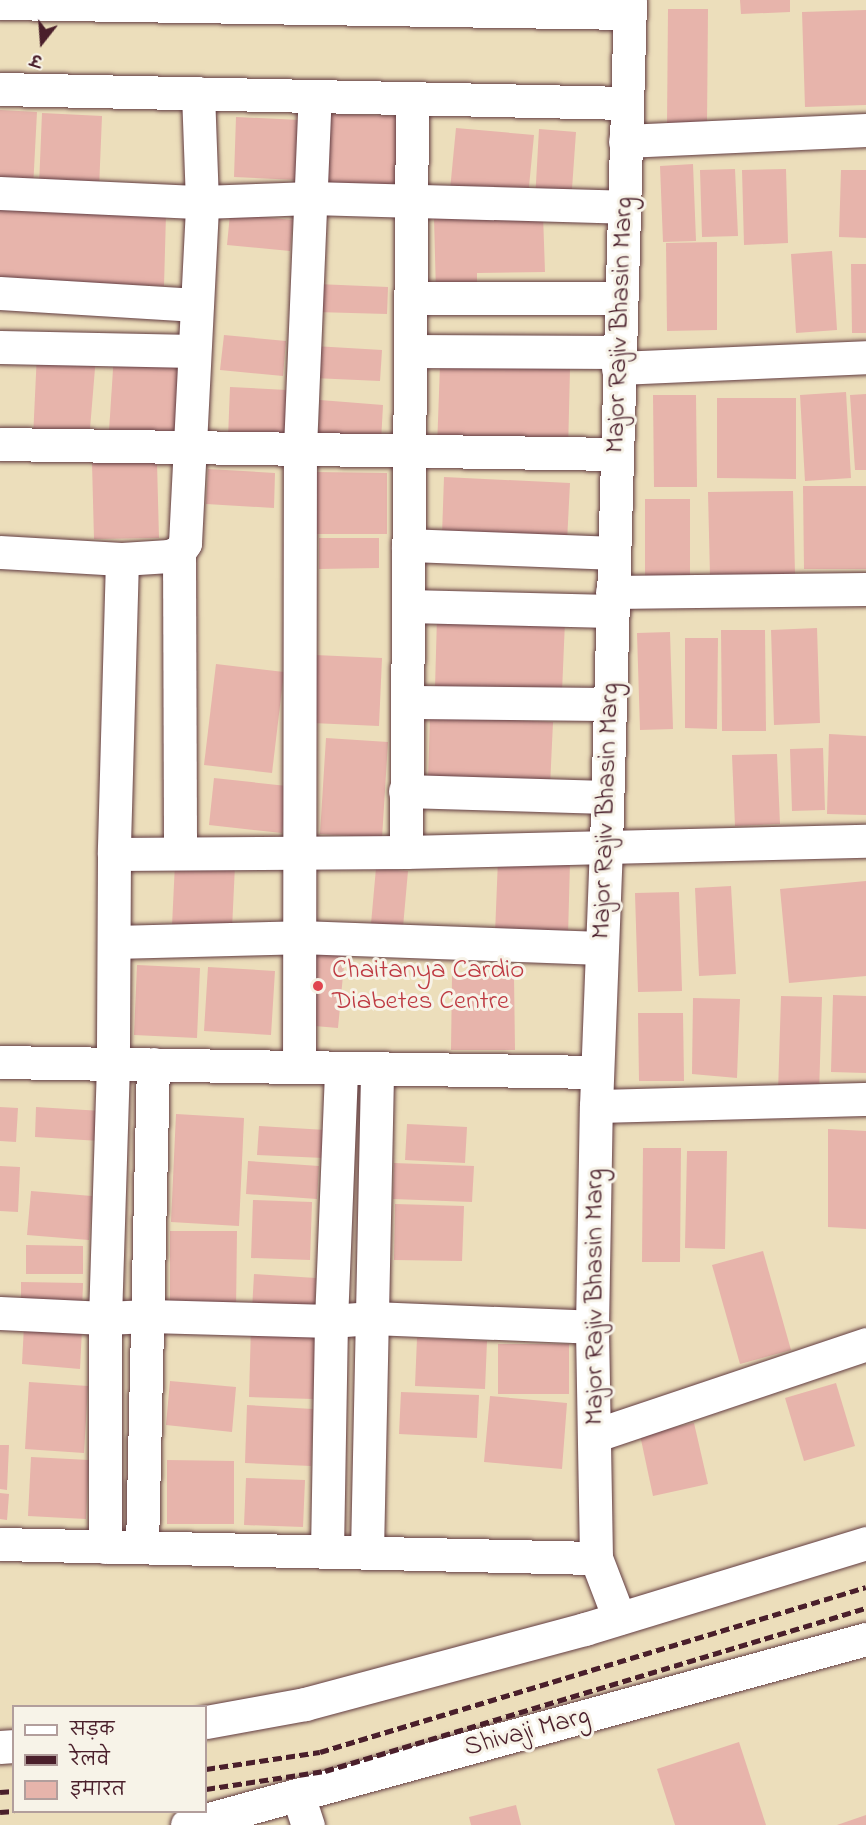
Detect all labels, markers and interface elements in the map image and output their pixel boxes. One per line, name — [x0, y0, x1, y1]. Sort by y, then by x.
north arrow — [12, 12, 72, 72]
text: उ — [28, 46, 45, 72]
street label: Major Rajiv Bhasin Marg — [599, 196, 641, 454]
street label: Major Rajiv Bhasin Marg — [585, 682, 627, 940]
place label: Chaitanya Cardio Diabetes Centre — [332, 954, 524, 1017]
marker: Chaitanya Cardio Diabetes Centre — [309, 977, 327, 995]
street label: Major Rajiv Bhasin Marg — [579, 1169, 611, 1425]
street label: Shivaji Marg — [461, 1700, 593, 1764]
legend — [12, 1705, 207, 1813]
text: सड़क — [70, 1718, 114, 1744]
text: रेलवे — [70, 1748, 110, 1774]
text: इमारत — [70, 1778, 125, 1804]

